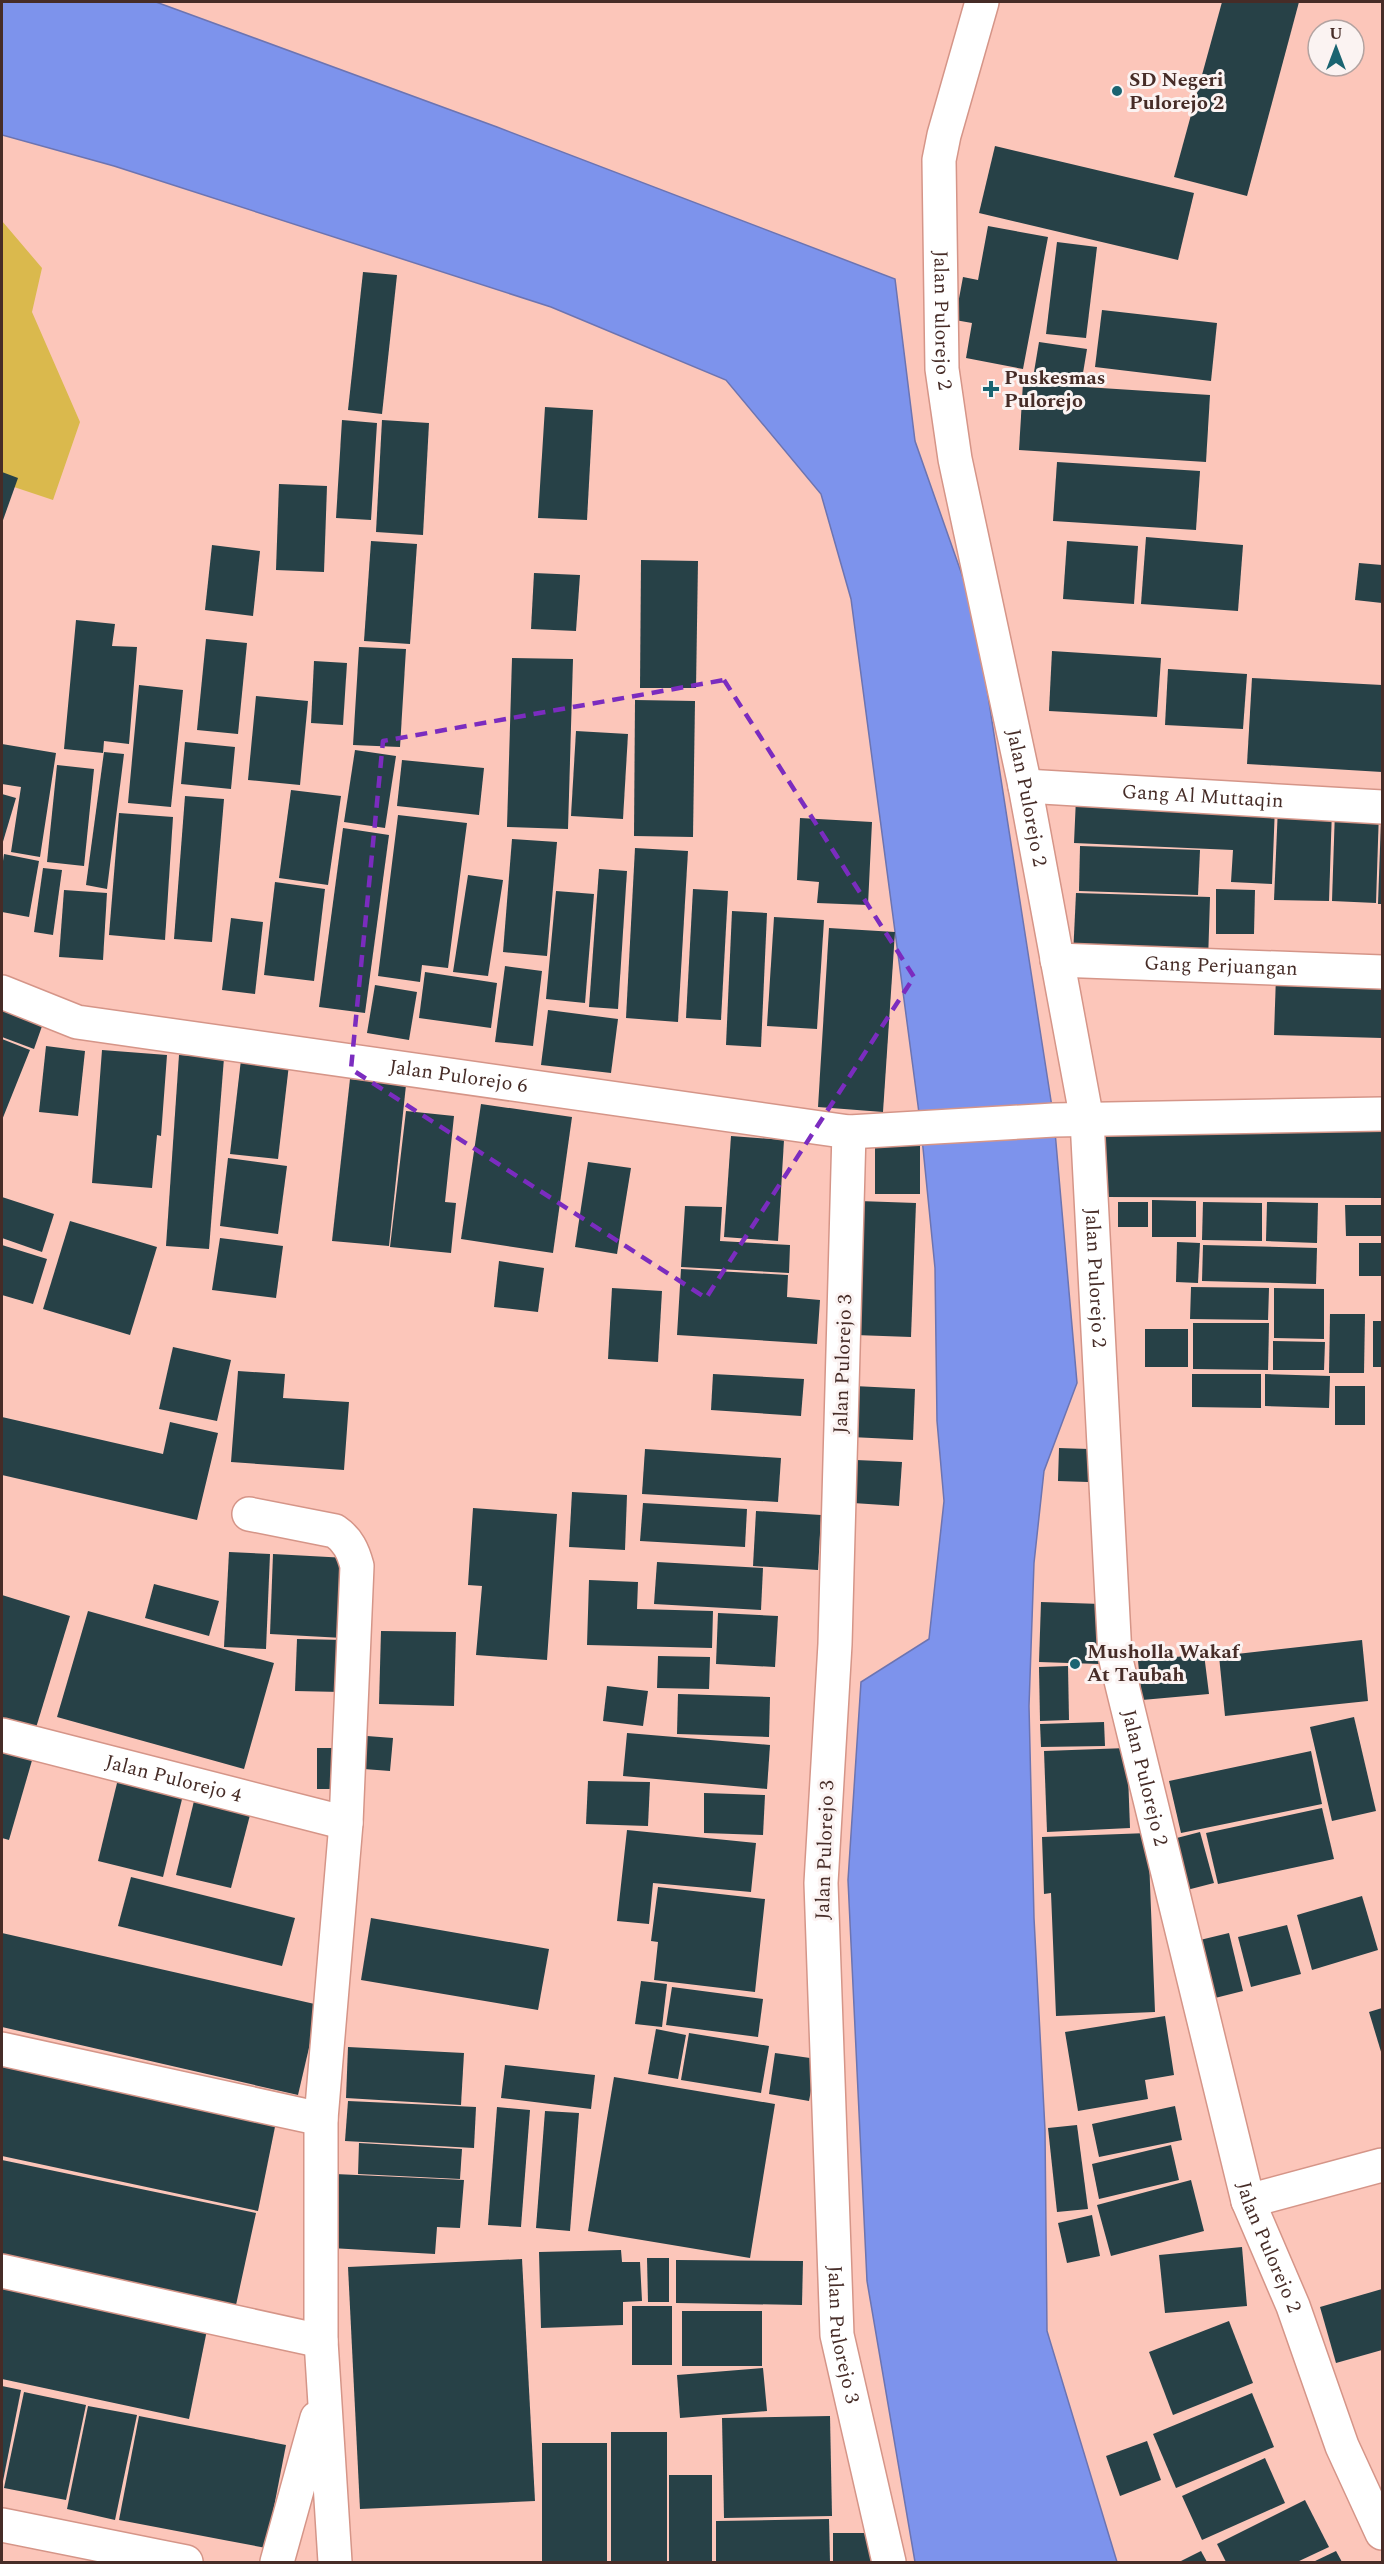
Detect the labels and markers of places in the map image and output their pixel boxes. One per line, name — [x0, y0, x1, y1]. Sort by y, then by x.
place label: SD Negeri Pulorejo 2 — [1129, 65, 1224, 118]
marker: SD Negeri Pulorejo 2 — [1110, 84, 1124, 98]
place label: Puskesmas Pulorejo — [1004, 363, 1106, 416]
marker: Puskesmas Pulorejo — [982, 380, 1000, 398]
place label: Musholla Wakaf At Taubah — [1087, 1637, 1241, 1690]
marker: Musholla Wakaf At Taubah — [1068, 1657, 1082, 1671]

